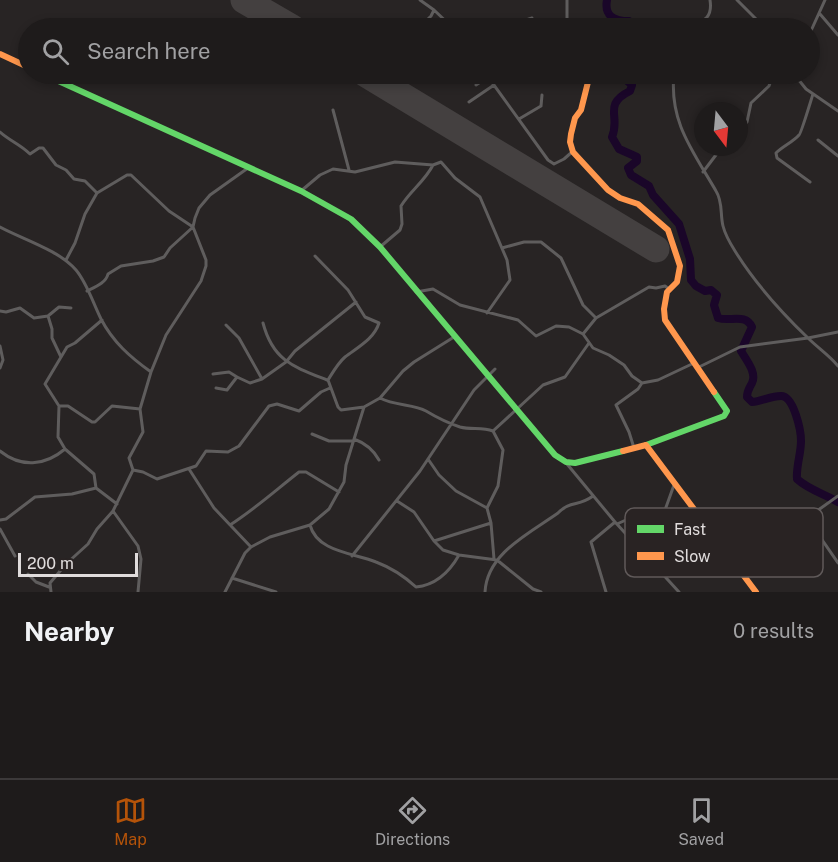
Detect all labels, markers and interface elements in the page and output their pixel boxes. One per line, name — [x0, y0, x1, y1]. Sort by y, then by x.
search box — [18, 18, 820, 84]
icon: search — [39, 35, 72, 68]
text: Search here — [87, 38, 211, 64]
north arrow — [694, 102, 748, 156]
legend — [625, 508, 823, 577]
text: Fast — [674, 520, 706, 539]
text: Slow — [674, 547, 711, 566]
scale bar — [18, 550, 138, 578]
text: 200 m — [27, 554, 74, 573]
text: Nearby — [24, 616, 114, 647]
text: 0 results — [733, 619, 814, 643]
tab: Map — [114, 794, 147, 849]
tab: Directions — [375, 794, 450, 849]
tab: Saved — [678, 794, 724, 849]

